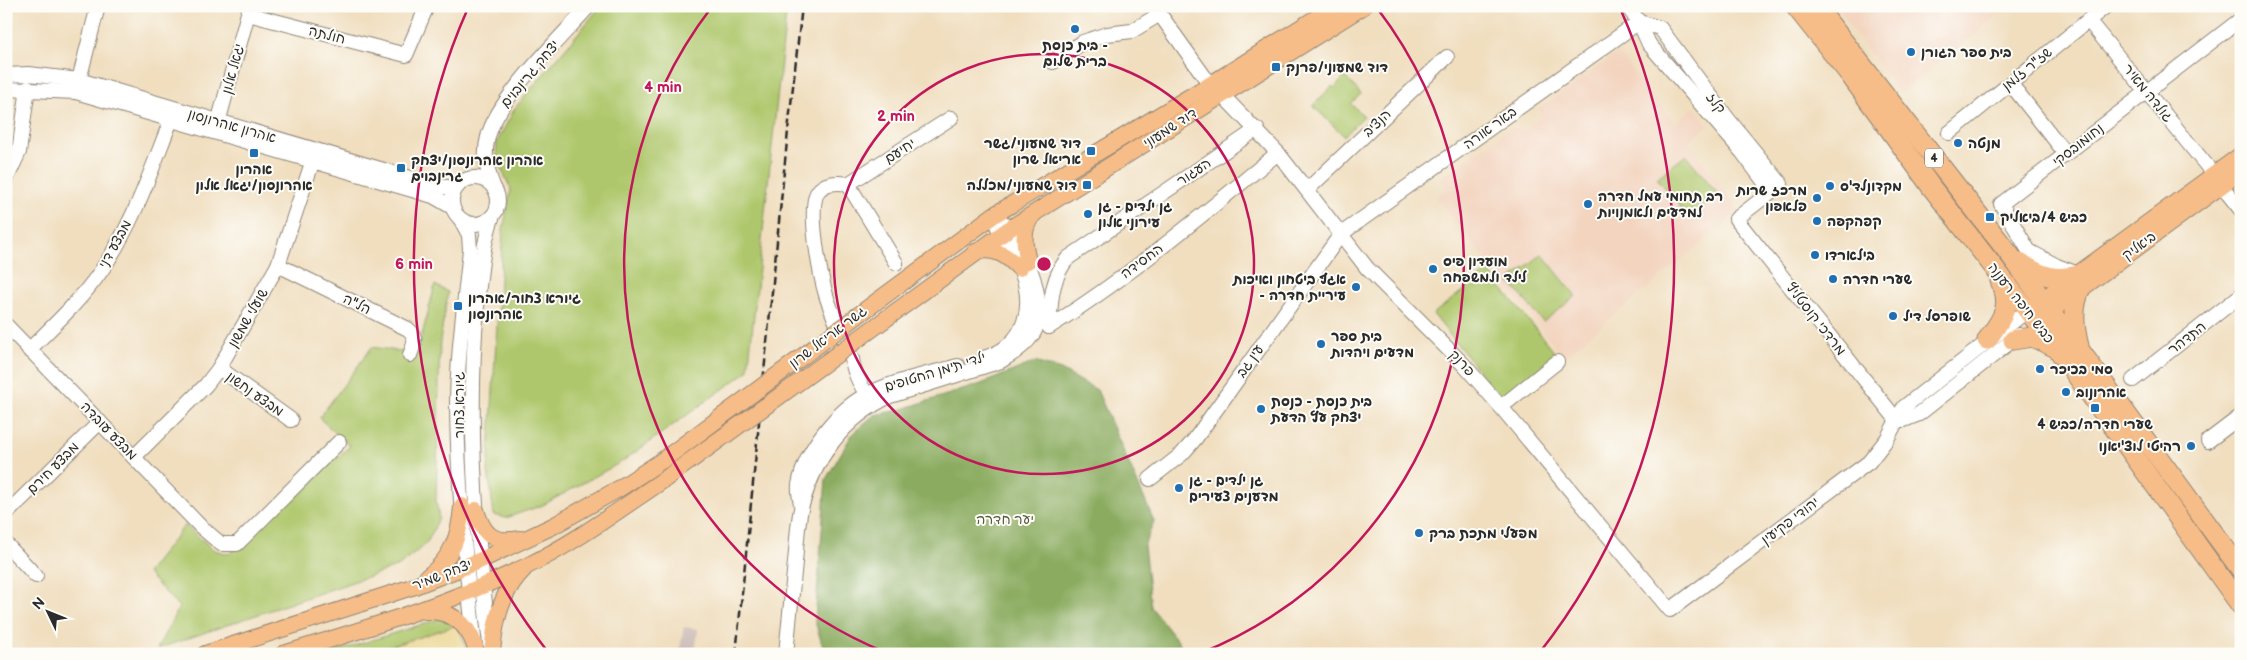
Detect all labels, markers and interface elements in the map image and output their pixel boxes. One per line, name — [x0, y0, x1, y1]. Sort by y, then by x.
street label: חולתה — [307, 22, 347, 48]
marker: בית כנסת - ברית שלום — [1069, 23, 1081, 35]
street label: יצחק גרינבוים — [497, 37, 563, 111]
place label: בית כנסת - ברית שלום — [1042, 37, 1108, 70]
street label: יגאל אלון — [218, 42, 248, 96]
place label: בית ספר הגורן — [1921, 44, 2011, 61]
street label: שז"ר זלמן — [1998, 44, 2056, 94]
marker: בית ספר הגורן — [1905, 46, 1917, 58]
place label: דוד שמעוני/פרנק — [1286, 59, 1388, 76]
marker: דוד שמעוני/פרנק — [1270, 61, 1282, 73]
street label: גולדה מאיר — [2119, 61, 2177, 126]
text: 4 min — [644, 78, 682, 97]
street label: קלז — [1703, 89, 1729, 117]
street label: באר אורה — [1460, 103, 1520, 153]
street label: דוד שמעוני — [1140, 104, 1200, 152]
street label: אהרון אהרונסון — [186, 105, 278, 147]
street label: הנציב — [1359, 106, 1395, 140]
text: 2 min — [877, 107, 915, 126]
street label: נחומובסקי — [2049, 120, 2107, 170]
street label: יחיעם — [881, 135, 919, 167]
place label: דוד שמעוני/גשר אריאל שרון — [984, 135, 1081, 168]
place label: מנטה — [1968, 135, 2001, 152]
marker: מנטה — [1952, 137, 1964, 149]
marker: דוד שמעוני/גשר אריאל שרון — [1085, 145, 1097, 157]
marker: אהרון אהרונסון/יגאל אלון — [248, 147, 260, 159]
road number: 4 — [1925, 148, 1943, 168]
place label: אהרון אהרונסון/יצחק גרינבוים — [411, 152, 544, 185]
street label: העגור — [1174, 154, 1214, 190]
place label: אהרון אהרונסון/יגאל אלון — [195, 161, 313, 194]
marker: אהרון אהרונסון/יצחק גרינבוים — [395, 162, 407, 174]
place label: דוד שמעוני/מכללה — [967, 177, 1077, 194]
place label: מקדונלד'ס — [1840, 178, 1902, 195]
marker: דוד שמעוני/מכללה — [1081, 179, 1093, 191]
marker: מקדונלד'ס — [1824, 180, 1836, 192]
place label: מרכז שרות פלאפון — [1735, 182, 1807, 215]
place label: רב תחומי עמל חדרה למדעים ולאמנויות — [1596, 188, 1723, 221]
marker: מרכז שרות פלאפון — [1811, 192, 1823, 204]
place label: גן ילדים - גן עירוני אלון — [1098, 198, 1172, 231]
marker: רב תחומי עמל חדרה למדעים ולאמנויות — [1582, 198, 1594, 210]
marker: גן ילדים - גן עירוני אלון — [1082, 208, 1094, 220]
place label: כביש 4/ביאליק — [2000, 209, 2087, 226]
marker: כביש 4/ביאליק — [1984, 211, 1996, 223]
place label: קפהקפה — [1827, 213, 1882, 230]
marker: קפהקפה — [1811, 215, 1823, 227]
street label: מבצע דני — [95, 217, 135, 271]
street label: ביאליק — [2119, 228, 2159, 264]
street label: החסידה — [1117, 240, 1167, 282]
place label: בילארדו — [1825, 247, 1875, 264]
marker: בילארדו — [1809, 249, 1821, 261]
place label: מועדון פיס לילד ולמשפחה — [1443, 253, 1527, 286]
text: 6 min — [395, 255, 433, 274]
centre of rings — [1035, 255, 1053, 273]
street label: כביש חיפה רעננה — [1984, 259, 2058, 347]
marker: מועדון פיס לילד ולמשפחה — [1427, 263, 1439, 275]
place label: אגף ביטחון ואיכות - עיריית חדרה — [1231, 271, 1346, 304]
place label: שערי חדרה — [1843, 271, 1912, 288]
marker: שערי חדרה — [1827, 273, 1839, 285]
street label: מרדכי קוסטליץ — [1782, 279, 1850, 359]
marker: אגף ביטחון ואיכות - עיריית חדרה — [1350, 281, 1362, 293]
street label: שועלי שמשון — [224, 285, 272, 351]
street label: הל"ה — [340, 290, 374, 318]
place label: גיורא צחור/אהרון אהרונסון — [468, 290, 581, 323]
marker: גיורא צחור/אהרון אהרונסון — [452, 300, 464, 312]
street label: גשר אריאל שרון — [786, 302, 871, 372]
place label: שופרסל דיל — [1903, 308, 1971, 325]
marker: שופרסל דיל — [1887, 310, 1899, 322]
street label: התדהר — [2165, 318, 2209, 358]
place label: בית ספר מדעים ויהדות — [1329, 328, 1414, 361]
marker: בית ספר מדעים ויהדות — [1315, 338, 1327, 350]
street label: עין גב — [1233, 341, 1267, 381]
street label: פרנק — [1446, 346, 1478, 380]
street label: ילדי תימן החטופים — [882, 349, 988, 395]
place label: סמי בכיכר — [2050, 361, 2113, 378]
marker: סמי בכיכר — [2034, 363, 2046, 375]
street label: מבצע נחשון — [223, 368, 287, 420]
street label: גיורא צחור — [451, 371, 468, 438]
place label: אהרונוב — [2075, 384, 2127, 401]
marker: אהרונוב — [2060, 386, 2072, 398]
place label: בית כנסת - כנסת יצחק עץ הדעת — [1270, 393, 1372, 426]
street label: מבצע עובדה — [77, 398, 141, 464]
marker: שערי חדרה/כביש 4 — [2089, 402, 2101, 414]
marker: בית כנסת - כנסת יצחק עץ הדעת — [1255, 403, 1267, 415]
place label: שערי חדרה/כביש 4 — [2037, 416, 2153, 433]
street label: מבצע חירם — [23, 438, 83, 498]
place label: רהיטי לוצ'יאנו — [2099, 438, 2181, 455]
marker: רהיטי לוצ'יאנו — [2185, 440, 2197, 452]
place label: גן ילדים - גן מדענים צעירים — [1189, 472, 1279, 505]
marker: גן ילדים - גן מדענים צעירים — [1173, 482, 1185, 494]
street label: יהודי פקיעין — [1758, 494, 1822, 548]
park label: יער חדרה — [976, 511, 1034, 528]
place label: מפעלי מתכת ברק — [1429, 525, 1538, 542]
marker: מפעלי מתכת ברק — [1413, 527, 1425, 539]
street label: יצחק שמיר — [410, 556, 474, 594]
north arrow — [22, 588, 72, 638]
text: N — [29, 594, 49, 613]

